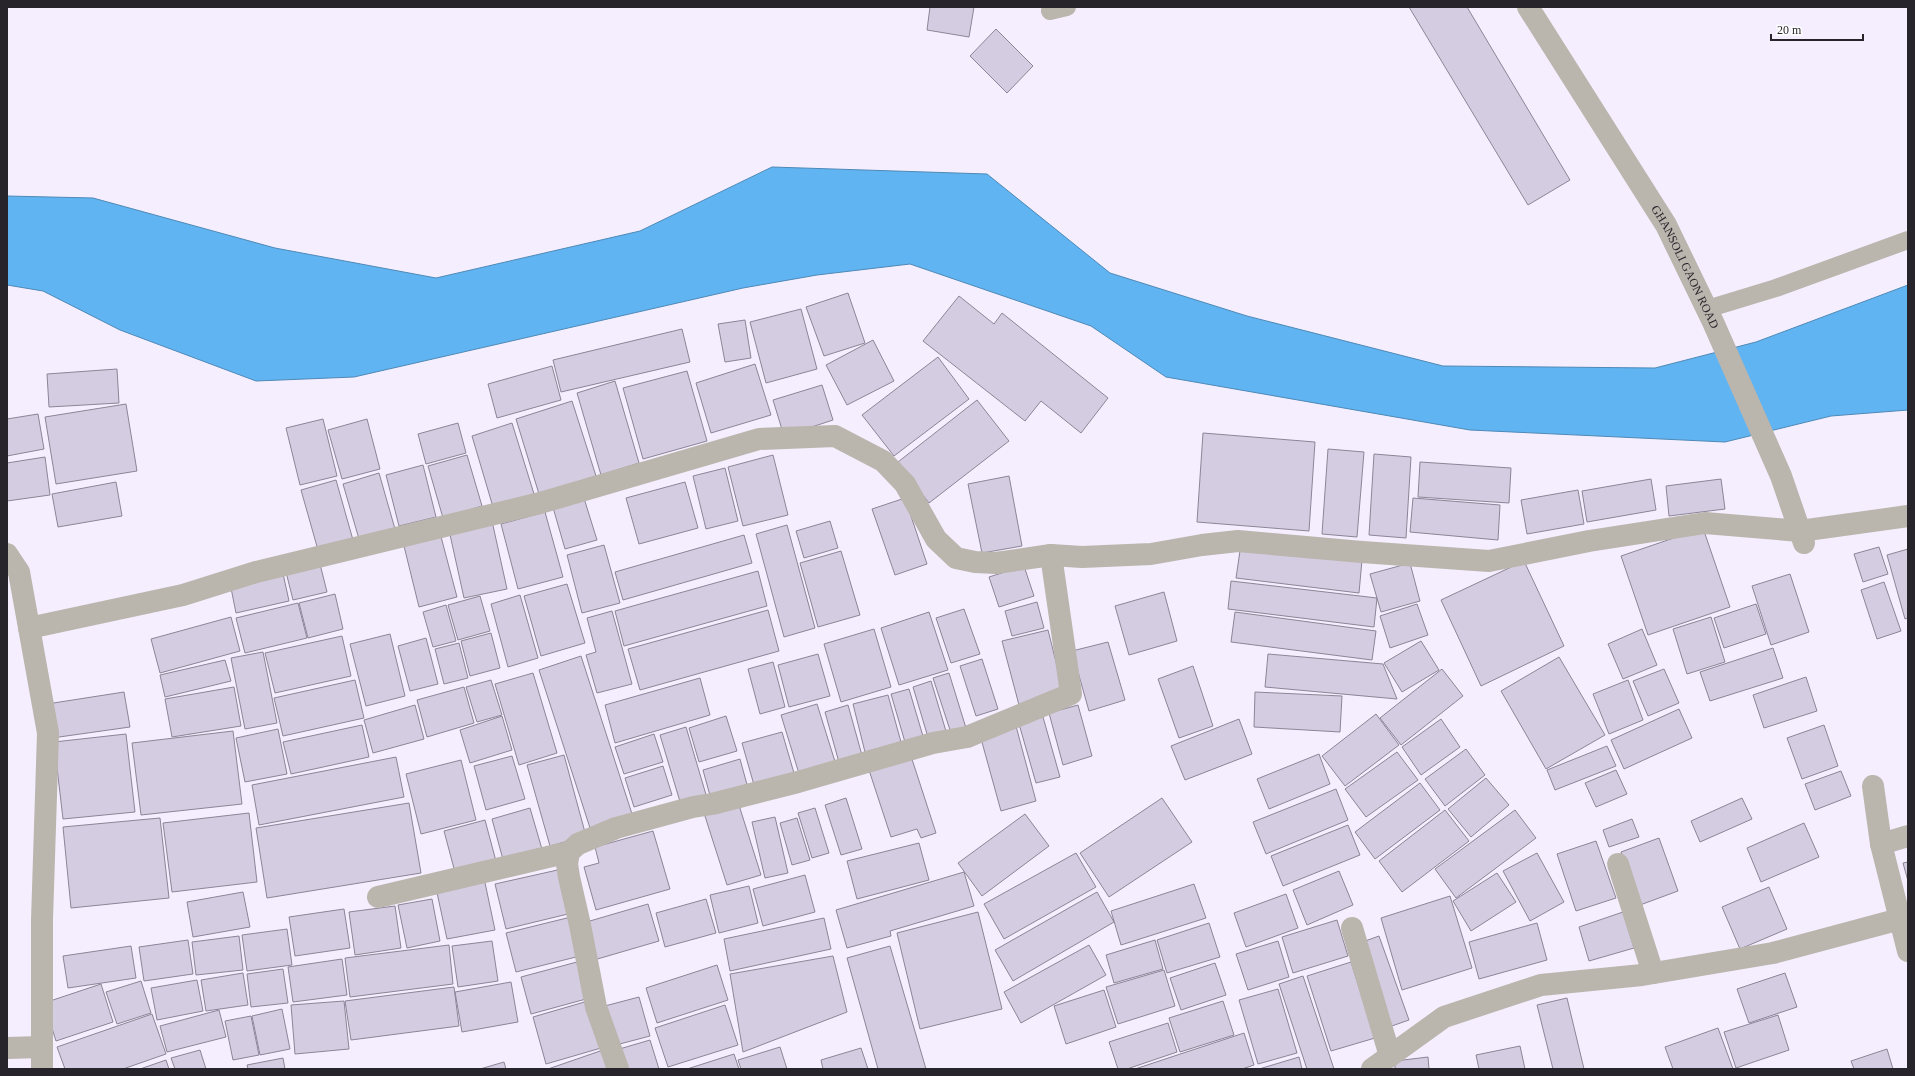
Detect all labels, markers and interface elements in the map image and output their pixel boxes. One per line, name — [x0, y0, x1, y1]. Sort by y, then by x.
scale bar — [1771, 16, 1863, 42]
text: 20 m — [1777, 23, 1802, 37]
street label: GHANSOLI GAON ROAD — [1648, 203, 1722, 331]

